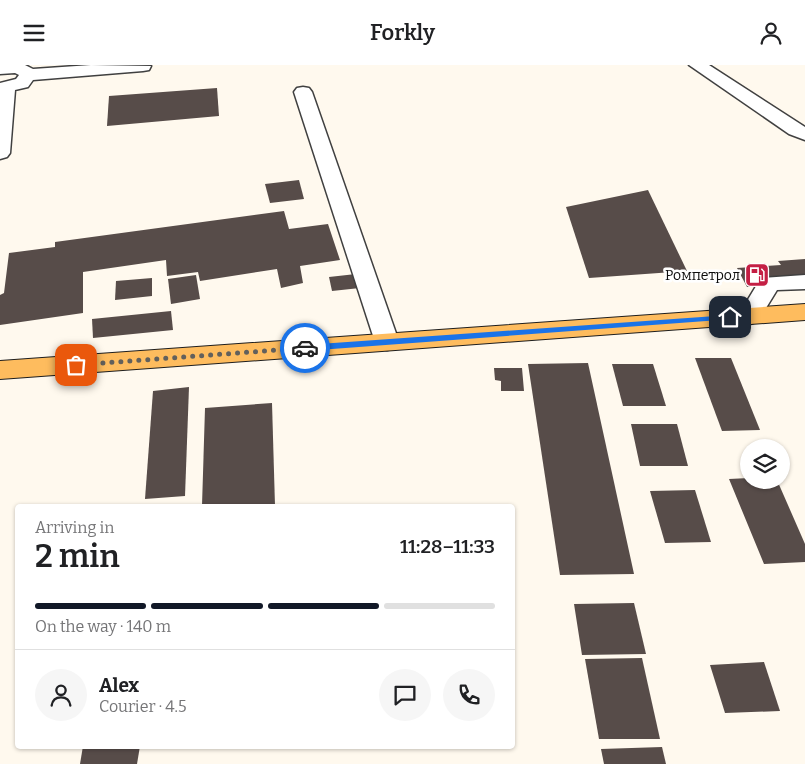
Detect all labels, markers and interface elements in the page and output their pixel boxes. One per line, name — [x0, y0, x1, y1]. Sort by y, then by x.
icon: menu — [20, 19, 48, 47]
text: Forkly — [370, 19, 435, 46]
icon: person — [757, 19, 785, 47]
fuel station icon: Ромпетрол — [744, 262, 770, 288]
place label: Ромпетрол — [665, 267, 740, 284]
pin — [709, 296, 751, 338]
icon: home — [716, 303, 744, 331]
courier — [280, 323, 330, 373]
icon: car — [291, 334, 319, 362]
pin — [55, 344, 97, 386]
icon: bag — [62, 351, 90, 379]
map controls — [740, 439, 790, 489]
button: layers — [740, 439, 790, 489]
text: Arriving in — [35, 518, 114, 537]
text: 11:28–11:33 — [400, 535, 495, 558]
text: 2 min — [35, 537, 120, 575]
text: On the way · 140 m — [35, 617, 171, 636]
button: person — [35, 669, 87, 721]
button: chat — [379, 669, 431, 721]
button: phone — [443, 669, 495, 721]
text: Alex — [99, 674, 139, 697]
text: Courier · 4.5 — [99, 697, 187, 716]

